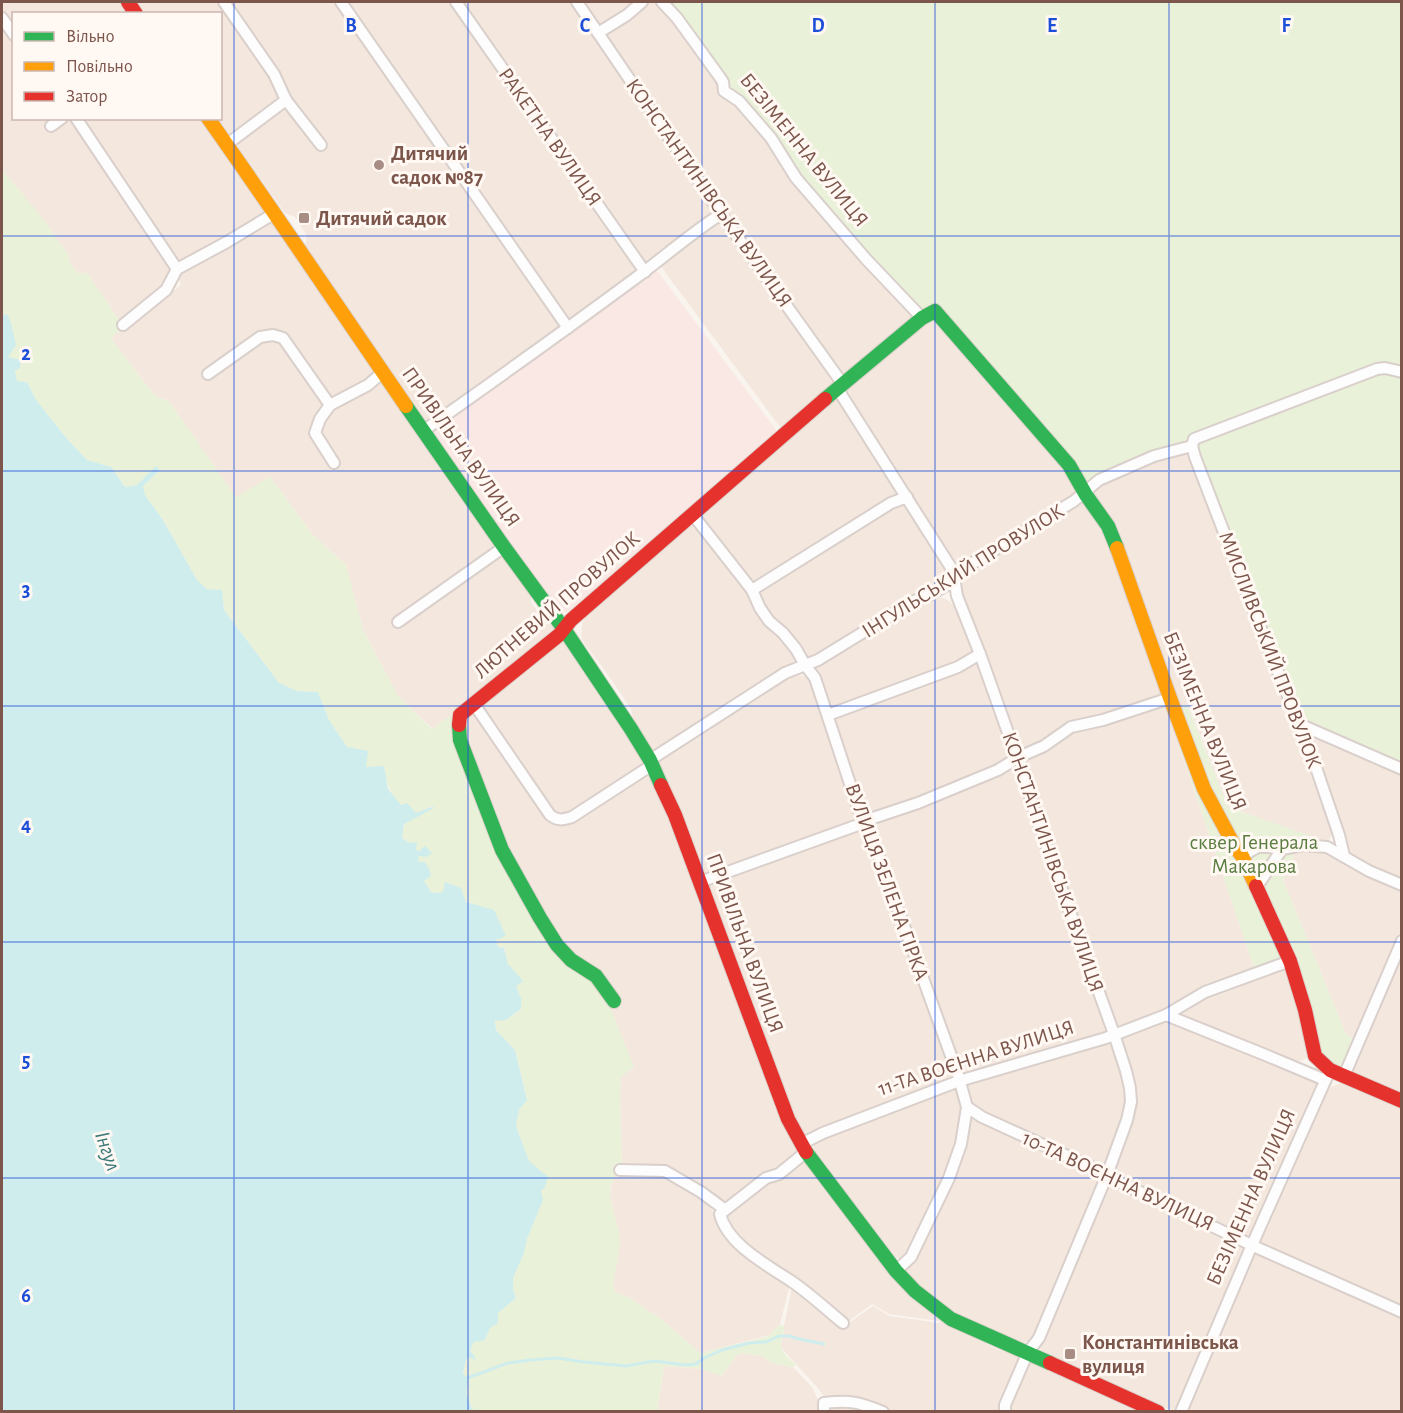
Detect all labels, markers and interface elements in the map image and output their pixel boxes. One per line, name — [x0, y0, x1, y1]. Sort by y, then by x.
legend — [12, 12, 222, 120]
text: B — [345, 16, 357, 36]
text: C — [580, 16, 591, 36]
text: D — [811, 16, 825, 36]
text: E — [1047, 16, 1057, 36]
text: F — [1281, 16, 1291, 36]
text: Вільно — [66, 28, 114, 46]
text: Повільно — [66, 58, 133, 76]
street label: РАКЕТНА ВУЛИЦЯ — [495, 64, 605, 210]
street label: БЕЗІМЕННА ВУЛИЦЯ — [736, 69, 872, 231]
street label: КОНСТАНТИНІВСЬКА ВУЛИЦЯ — [622, 75, 796, 311]
text: Затор — [66, 88, 107, 106]
place label: Дитячий садок №87 — [391, 143, 483, 188]
marker: Дитячий садок №87 — [372, 158, 386, 172]
place label: Дитячий садок — [316, 208, 447, 229]
marker: Дитячий садок — [297, 211, 311, 225]
text: 2 — [21, 344, 31, 364]
street label: ПРИВІЛЬНА ВУЛИЦЯ — [398, 363, 524, 531]
street label: ІНГУЛЬСЬКИЙ ПРОВУЛОК — [858, 499, 1068, 642]
street label: ЛЮТНЕВИЙ ПРОВУЛОК — [470, 527, 644, 682]
street label: МИСЛИВСЬКИЙ ПРОВУЛОК — [1215, 528, 1326, 771]
text: 3 — [22, 580, 30, 600]
street label: БЕЗІМЕННА ВУЛИЦЯ — [1160, 629, 1250, 813]
street label: КОНСТАНТИНІВСЬКА ВУЛИЦЯ — [998, 729, 1108, 995]
street label: ВУЛИЦЯ ЗЕЛЕНА ГІРКА — [842, 781, 932, 983]
text: 4 — [21, 815, 31, 835]
park label: сквер Генерала Макарова — [1190, 832, 1319, 877]
street label: ПРИВІЛЬНА ВУЛИЦЯ — [703, 850, 787, 1036]
street label: 11-ТА ВОЄННА ВУЛИЦЯ — [875, 1016, 1077, 1100]
text: 5 — [22, 1051, 30, 1071]
street label: БЕЗІМЕННА ВУЛИЦЯ — [1203, 1106, 1299, 1288]
street label: 10-ТА ВОЄННА ВУЛИЦЯ — [1019, 1127, 1217, 1235]
water label: Інгул — [91, 1128, 125, 1174]
text: 6 — [21, 1286, 31, 1306]
place label: Константинівська вулиця — [1082, 1332, 1239, 1377]
marker: Константинівська вулиця — [1063, 1347, 1077, 1361]

